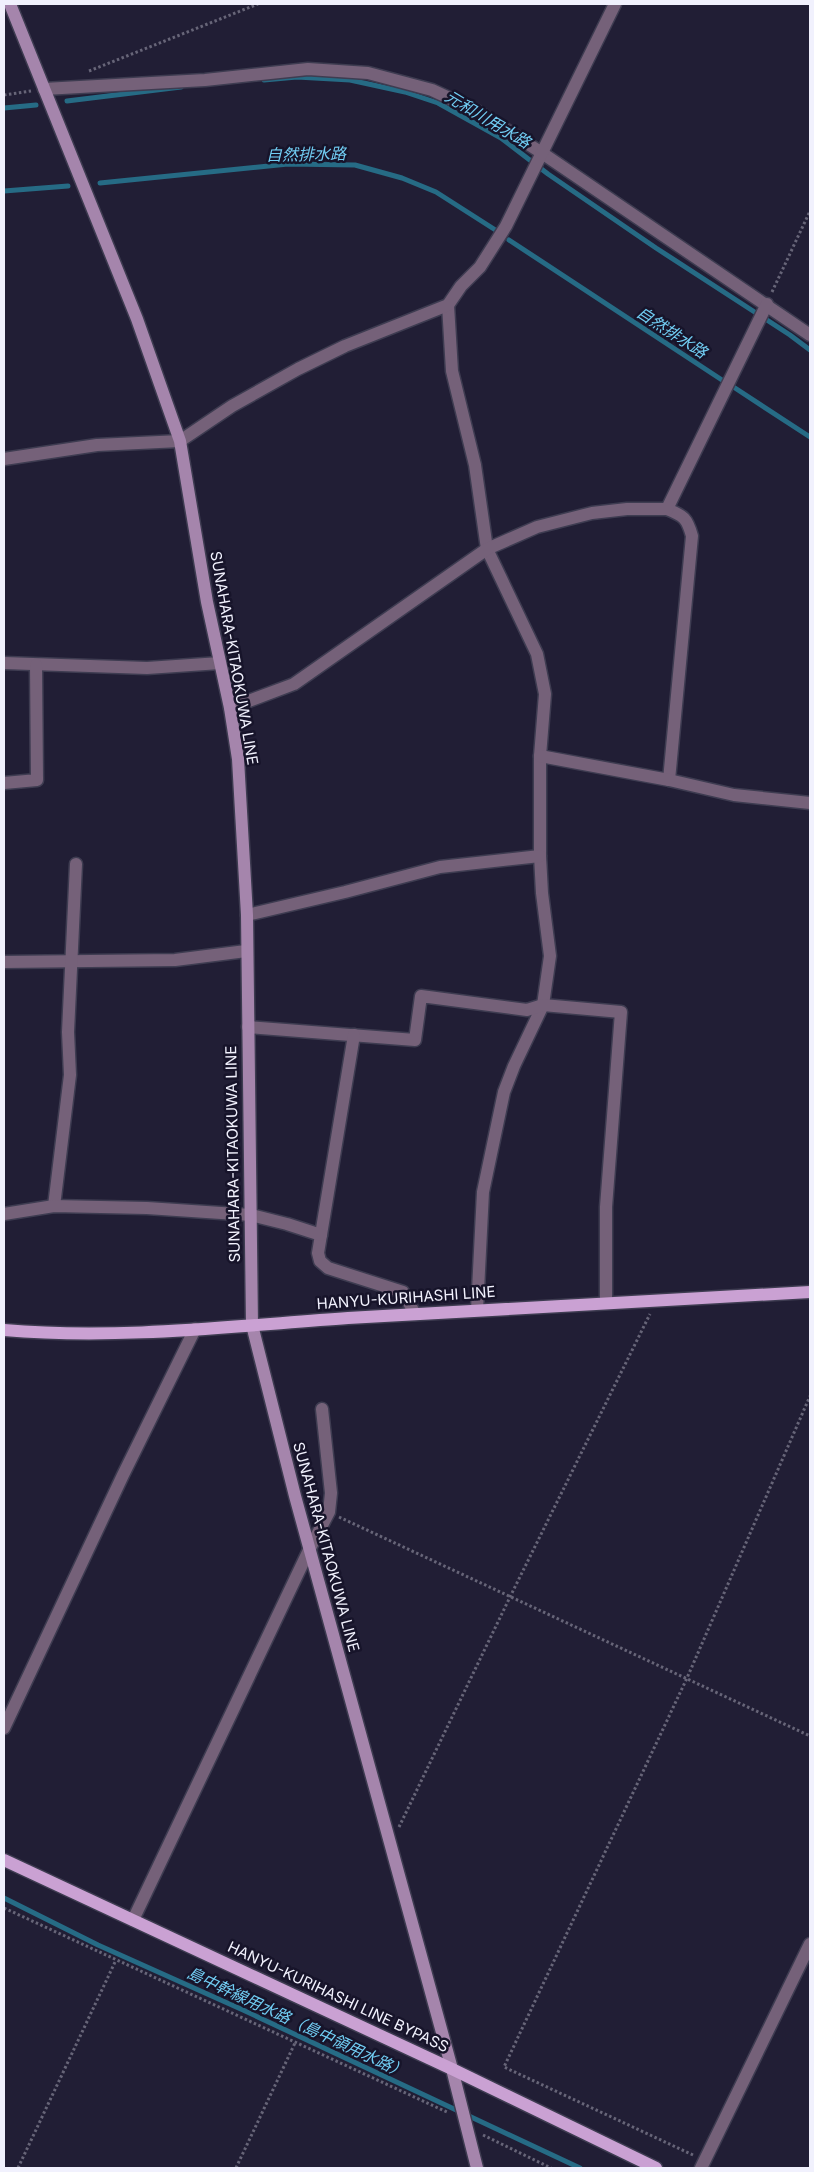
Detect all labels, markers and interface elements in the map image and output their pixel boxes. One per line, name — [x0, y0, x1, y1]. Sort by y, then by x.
water label: 元和川用水路 — [442, 86, 536, 153]
water label: 自然排水路 — [266, 143, 348, 165]
water label: 自然排水路 — [633, 302, 713, 363]
street label: SUNAHARA-KITAOKUWA LINE — [206, 550, 263, 766]
street label: SUNAHARA-KITAOKUWA LINE — [221, 1046, 244, 1263]
street label: HANYU-KURIHASHI LINE — [316, 1282, 496, 1313]
street label: SUNAHARA-KITAOKUWA LINE — [289, 1440, 364, 1654]
street label: HANYU-KURIHASHI LINE BYPASS — [225, 1937, 452, 2056]
water label: 島中幹線用水路（島中領用水路） — [184, 1962, 410, 2082]

